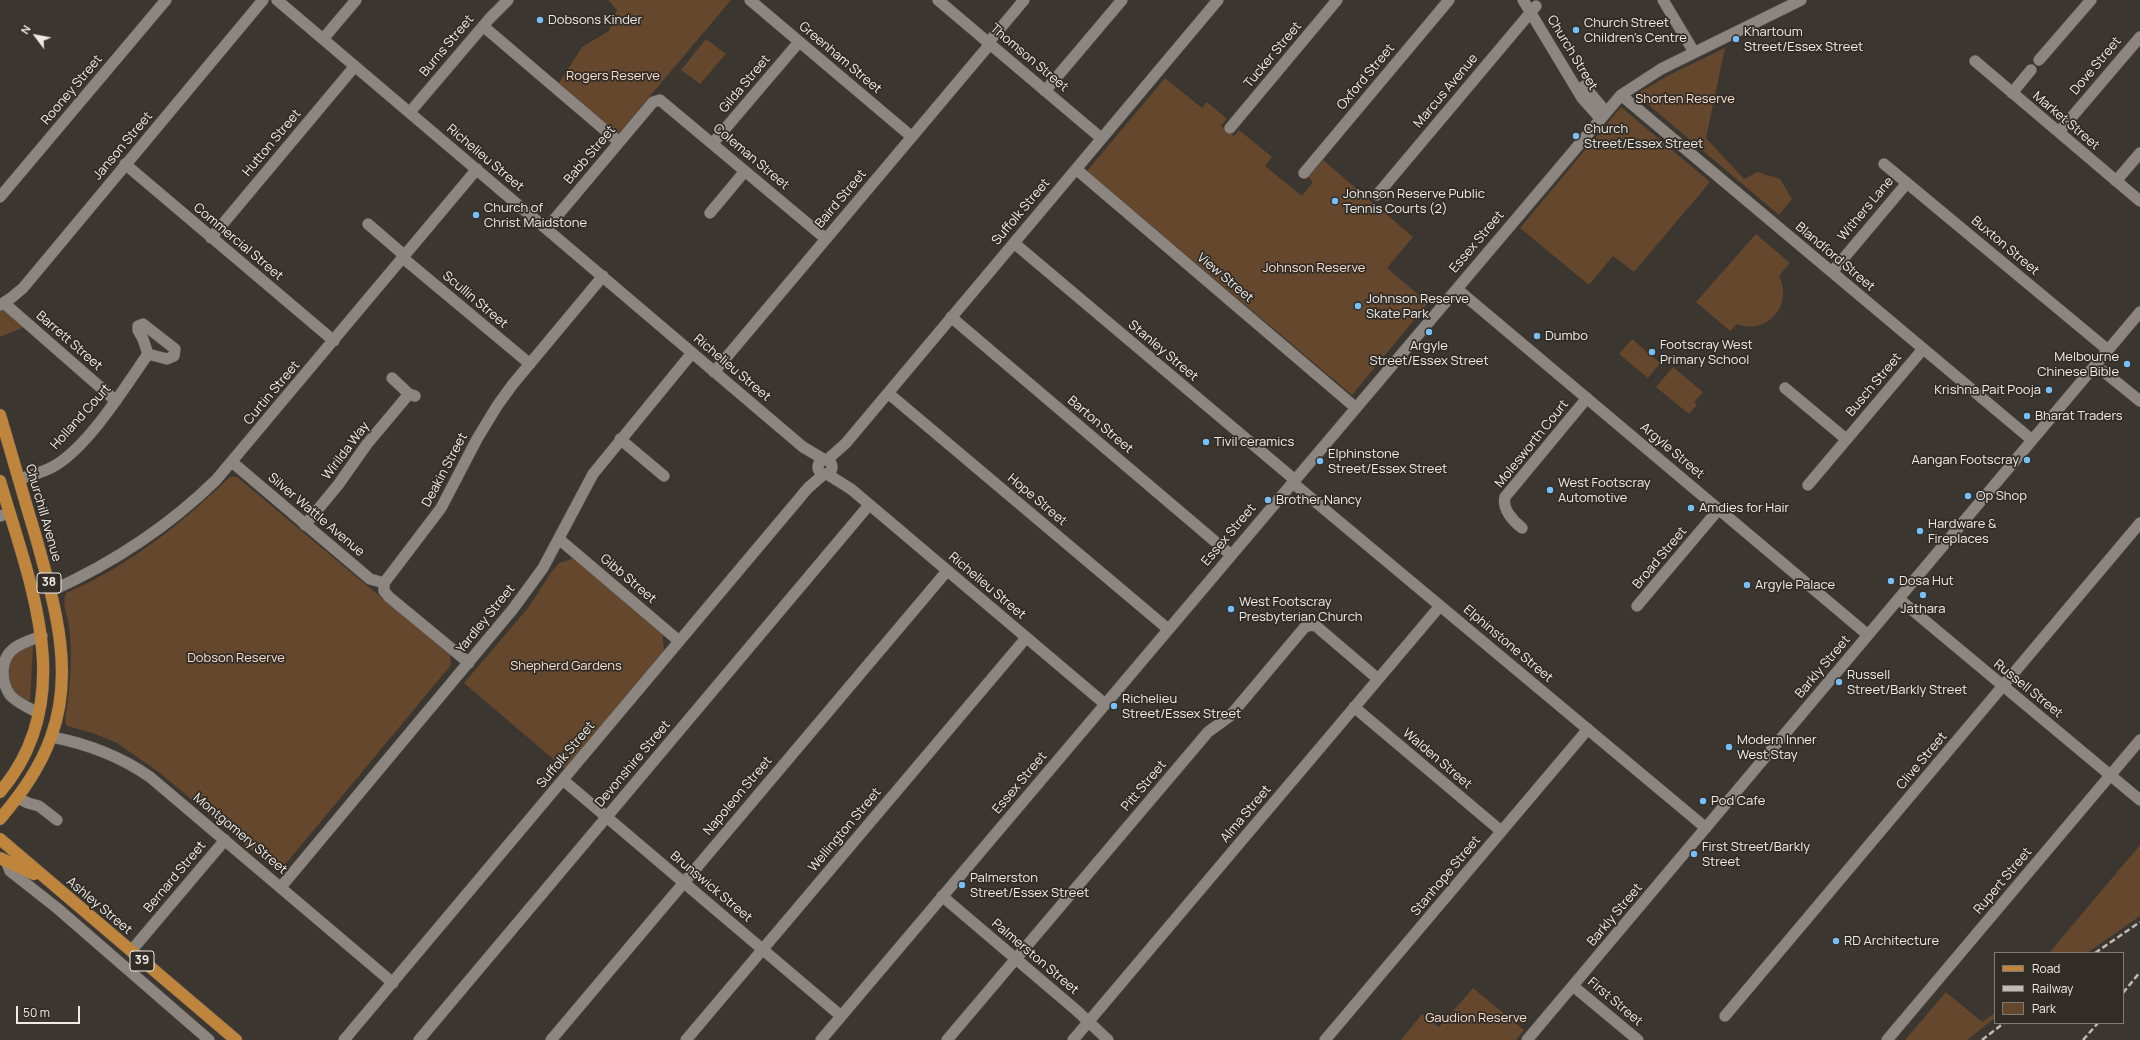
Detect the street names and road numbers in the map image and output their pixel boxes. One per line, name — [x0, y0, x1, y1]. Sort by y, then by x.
street label: Burns Street — [417, 12, 477, 80]
street label: Church Street — [1543, 13, 1601, 93]
street label: Greenham Street — [795, 19, 885, 97]
street label: Tucker Street — [1241, 19, 1305, 91]
street label: Thomson Street — [987, 21, 1071, 95]
street label: Dove Street — [2067, 34, 2125, 98]
street label: Oxford Street — [1334, 41, 1398, 113]
street label: Marcus Avenue — [1411, 51, 1481, 131]
street label: Rooney Street — [38, 52, 106, 128]
street label: Gilda Street — [716, 52, 774, 116]
street label: Market Street — [2029, 88, 2103, 154]
street label: Hutton Street — [240, 106, 304, 180]
street label: Janson Street — [90, 109, 156, 183]
street label: Richelieu Street — [443, 121, 527, 195]
street label: Coleman Street — [710, 121, 792, 193]
street label: Babb Street — [561, 123, 619, 187]
street label: Baird Street — [812, 167, 870, 231]
street label: Withers Lane — [1835, 174, 1897, 244]
street label: Suffolk Street — [989, 176, 1053, 248]
street label: Commercial Street — [190, 200, 286, 284]
street label: Essex Street — [1447, 208, 1507, 276]
street label: Buxton Street — [1968, 213, 2042, 279]
street label: Blandford Street — [1792, 219, 1878, 295]
street label: View Street — [1194, 250, 1256, 306]
street label: Scullin Street — [439, 268, 511, 332]
street label: Barrett Street — [33, 308, 105, 374]
street label: Stanley Street — [1125, 317, 1201, 385]
street label: Richelieu Street — [690, 331, 774, 405]
street label: Busch Street — [1843, 350, 1905, 420]
street label: Curtin Street — [241, 358, 303, 428]
street label: Holland Court — [48, 381, 114, 453]
street label: Barton Street — [1064, 393, 1136, 457]
street label: Molesworth Court — [1492, 397, 1572, 491]
street label: Wirilda Way — [319, 419, 373, 483]
street label: Argyle Street — [1637, 420, 1707, 482]
street label: Deakin Street — [419, 430, 471, 510]
street label: Churchill Avenue — [22, 463, 64, 563]
street label: Silver Wattle Avenue — [264, 470, 368, 560]
street label: Hope Street — [1004, 471, 1070, 529]
street label: Essex Street — [1199, 501, 1259, 569]
street label: Broad Street — [1630, 524, 1690, 592]
street label: Richelieu Street — [945, 549, 1029, 623]
street label: Gibb Street — [597, 551, 659, 607]
road number: 38 — [37, 573, 61, 593]
street label: Yardley Street — [454, 582, 518, 656]
street label: Elphinstone Street — [1460, 602, 1556, 686]
street label: Barkly Street — [1792, 632, 1854, 702]
street label: Russell Street — [1990, 657, 2066, 721]
street label: Devonshire Street — [592, 717, 674, 811]
street label: Suffolk Street — [534, 719, 598, 791]
street label: Walden Street — [1399, 726, 1475, 792]
street label: Clive Street — [1893, 729, 1951, 793]
street label: Essex Street — [990, 749, 1050, 817]
street label: Napoleon Street — [700, 753, 776, 839]
street label: Pitt Street — [1118, 758, 1170, 814]
street label: Alma Street — [1217, 782, 1275, 846]
street label: Wellington Street — [805, 785, 885, 875]
street label: Montgomery Street — [190, 790, 290, 878]
street label: Stanhope Street — [1408, 833, 1484, 919]
street label: Bernard Street — [141, 838, 209, 916]
street label: Rupert Street — [1971, 845, 2035, 917]
street label: Brunswick Street — [667, 848, 755, 926]
street label: Ashley Street — [63, 874, 135, 938]
street label: Barkly Street — [1584, 880, 1646, 950]
street label: Palmerston Street — [988, 916, 1082, 998]
road number: 39 — [130, 951, 154, 971]
street label: First Street — [1584, 975, 1646, 1029]

